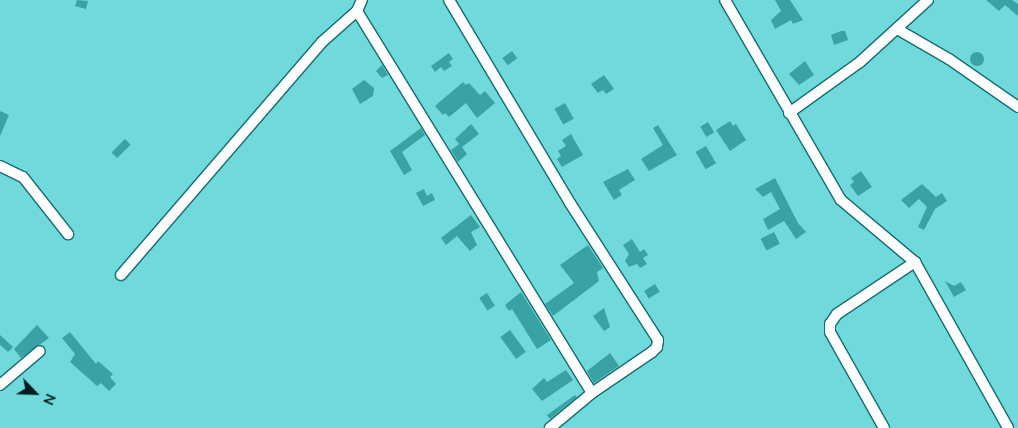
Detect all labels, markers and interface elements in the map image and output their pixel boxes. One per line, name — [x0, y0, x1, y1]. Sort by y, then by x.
north arrow — [10, 368, 60, 418]
text: N — [38, 391, 60, 408]

